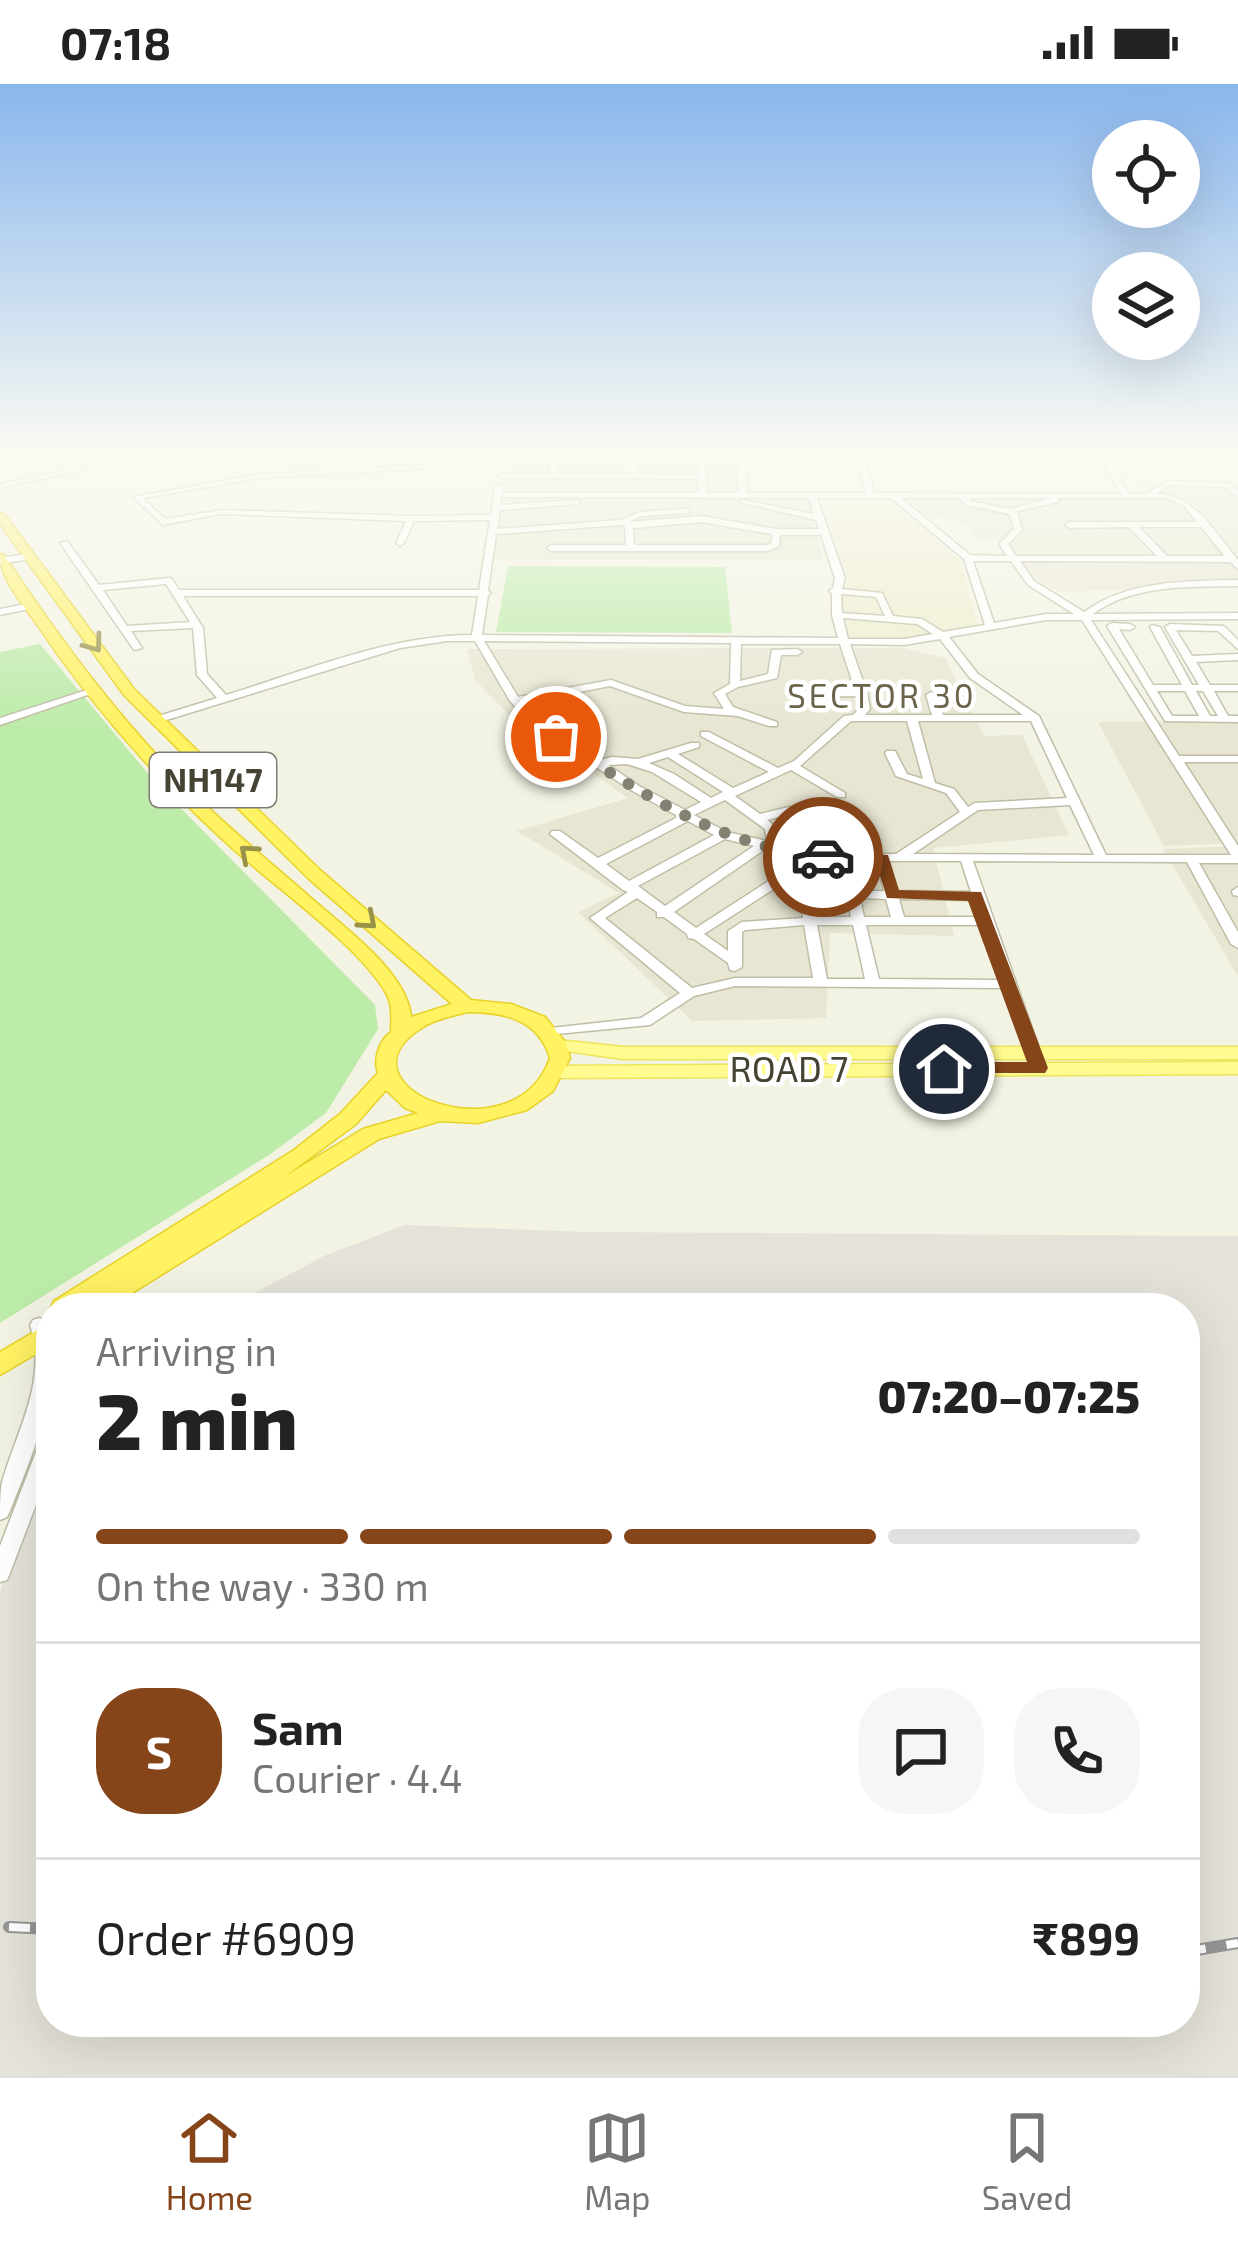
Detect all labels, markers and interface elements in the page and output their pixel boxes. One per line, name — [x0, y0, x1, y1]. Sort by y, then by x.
text: 07:18 — [60, 15, 171, 69]
map controls — [1092, 120, 1200, 360]
button: locate — [1092, 120, 1200, 228]
button: layers — [1092, 252, 1200, 360]
one-way arrow — [80, 631, 102, 652]
district label: SECTOR 30 — [787, 675, 977, 715]
pin — [505, 686, 607, 788]
icon: bag — [523, 704, 589, 770]
road number: NH147 — [150, 753, 276, 807]
courier — [763, 797, 883, 917]
icon: car — [790, 824, 856, 890]
one-way arrow — [241, 846, 262, 867]
one-way arrow — [354, 906, 376, 928]
pin — [893, 1018, 995, 1120]
icon: home — [911, 1036, 977, 1102]
street label: ROAD 7 — [730, 1046, 848, 1089]
text: Arriving in — [96, 1327, 277, 1374]
text: 07:20–07:25 — [878, 1368, 1140, 1422]
text: 2 min — [96, 1372, 298, 1466]
text: On the way · 330 m — [96, 1562, 429, 1609]
button: chat — [858, 1688, 984, 1814]
button: phone — [1014, 1688, 1140, 1814]
text: Sam — [252, 1700, 344, 1754]
text: S — [146, 1724, 172, 1778]
text: Courier · 4.4 — [252, 1754, 463, 1801]
text: Order #6909 — [96, 1910, 356, 1964]
text: ₹899 — [1032, 1910, 1140, 1964]
tab: Home — [166, 2105, 253, 2217]
tab: Map — [584, 2105, 651, 2217]
tab: Saved — [982, 2105, 1072, 2217]

